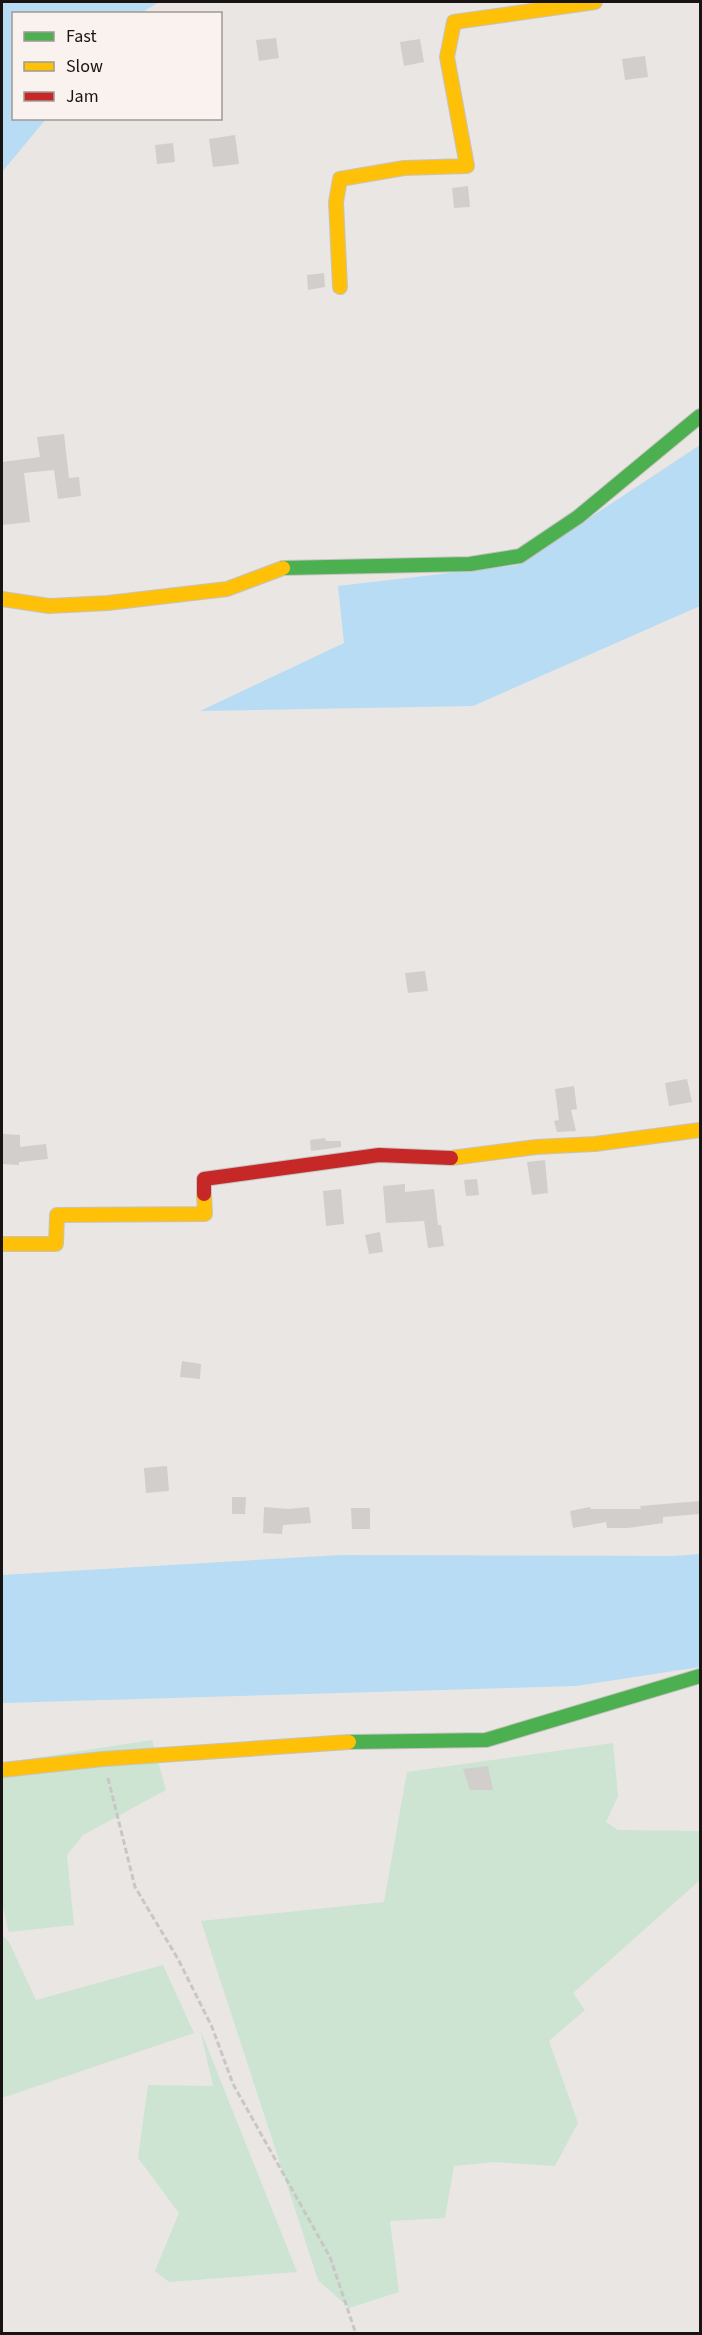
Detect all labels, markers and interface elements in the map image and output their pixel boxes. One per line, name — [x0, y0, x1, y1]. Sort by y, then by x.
legend — [12, 12, 222, 120]
text: Fast — [66, 24, 97, 49]
text: Slow — [66, 54, 103, 79]
text: Jam — [66, 84, 99, 109]

